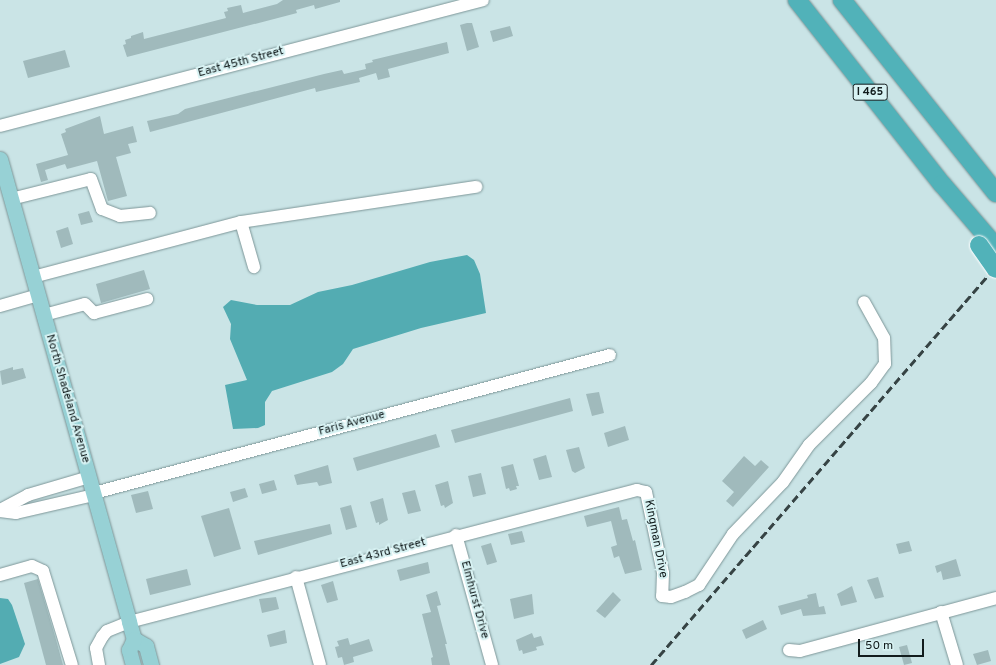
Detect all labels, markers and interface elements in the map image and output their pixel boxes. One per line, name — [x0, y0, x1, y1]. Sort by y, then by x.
street label: East 45th Street — [197, 45, 285, 81]
road number: I 465 — [852, 83, 888, 101]
street label: North Shadeland Avenue — [42, 333, 92, 465]
street label: Faris Avenue — [317, 408, 387, 440]
street label: Kingman Drive — [640, 499, 670, 579]
street label: East 43rd Street — [339, 536, 427, 572]
street label: Elmhurst Drive — [457, 560, 491, 640]
scale bar — [860, 631, 926, 657]
text: 50 m — [865, 638, 893, 654]

